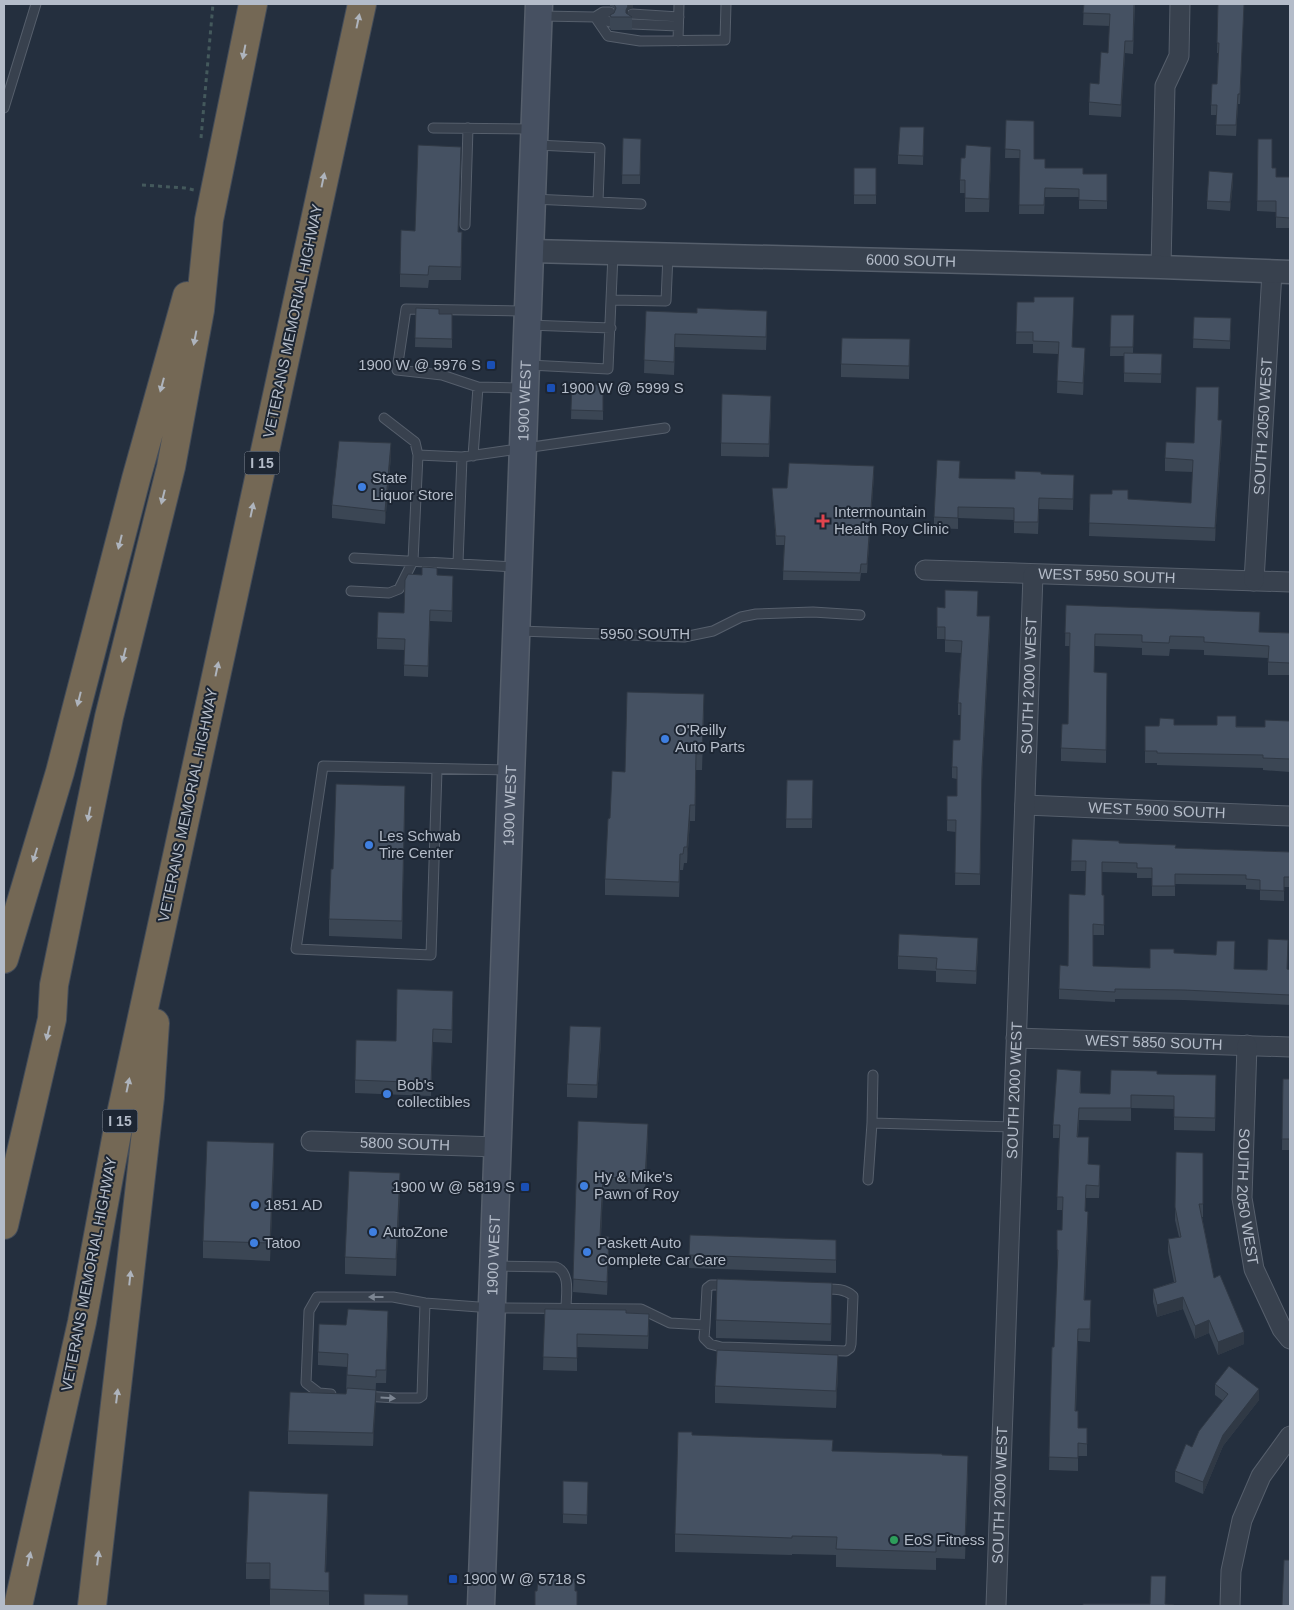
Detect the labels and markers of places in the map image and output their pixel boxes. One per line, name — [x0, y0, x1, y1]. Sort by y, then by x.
place label: 1900 W @ 5976 S — [358, 356, 481, 373]
marker: 1900 W @ 5976 S — [485, 359, 497, 371]
place label: 1900 W @ 5999 S — [561, 379, 684, 396]
marker: 1900 W @ 5999 S — [545, 382, 557, 394]
place label: State Liquor Store — [372, 469, 454, 503]
marker: State Liquor Store — [356, 481, 368, 493]
place label: Intermountain Health Roy Clinic — [834, 503, 950, 537]
marker: Intermountain Health Roy Clinic — [816, 514, 830, 528]
place label: O'Reilly Auto Parts — [675, 721, 745, 755]
marker: O'Reilly Auto Parts — [659, 733, 671, 745]
place label: Les Schwab Tire Center — [379, 827, 461, 861]
marker: Les Schwab Tire Center — [363, 839, 375, 851]
place label: Bob's collectibles — [397, 1076, 470, 1110]
marker: Bob's collectibles — [381, 1088, 393, 1100]
place label: Hy & Mike's Pawn of Roy — [594, 1168, 680, 1202]
place label: 1900 W @ 5819 S — [392, 1178, 515, 1195]
marker: Hy & Mike's Pawn of Roy — [578, 1180, 590, 1192]
marker: 1900 W @ 5819 S — [519, 1181, 531, 1193]
place label: 1851 AD — [265, 1196, 323, 1213]
marker: 1851 AD — [249, 1199, 261, 1211]
place label: AutoZone — [383, 1223, 448, 1240]
marker: AutoZone — [367, 1226, 379, 1238]
place label: Tatoo — [264, 1234, 301, 1251]
place label: Paskett Auto Complete Car Care — [597, 1234, 726, 1268]
marker: Tatoo — [248, 1237, 260, 1249]
marker: Paskett Auto Complete Car Care — [581, 1246, 593, 1258]
place label: EoS Fitness — [904, 1531, 985, 1548]
marker: EoS Fitness — [888, 1534, 900, 1546]
place label: 1900 W @ 5718 S — [463, 1570, 586, 1587]
marker: 1900 W @ 5718 S — [447, 1573, 459, 1585]

